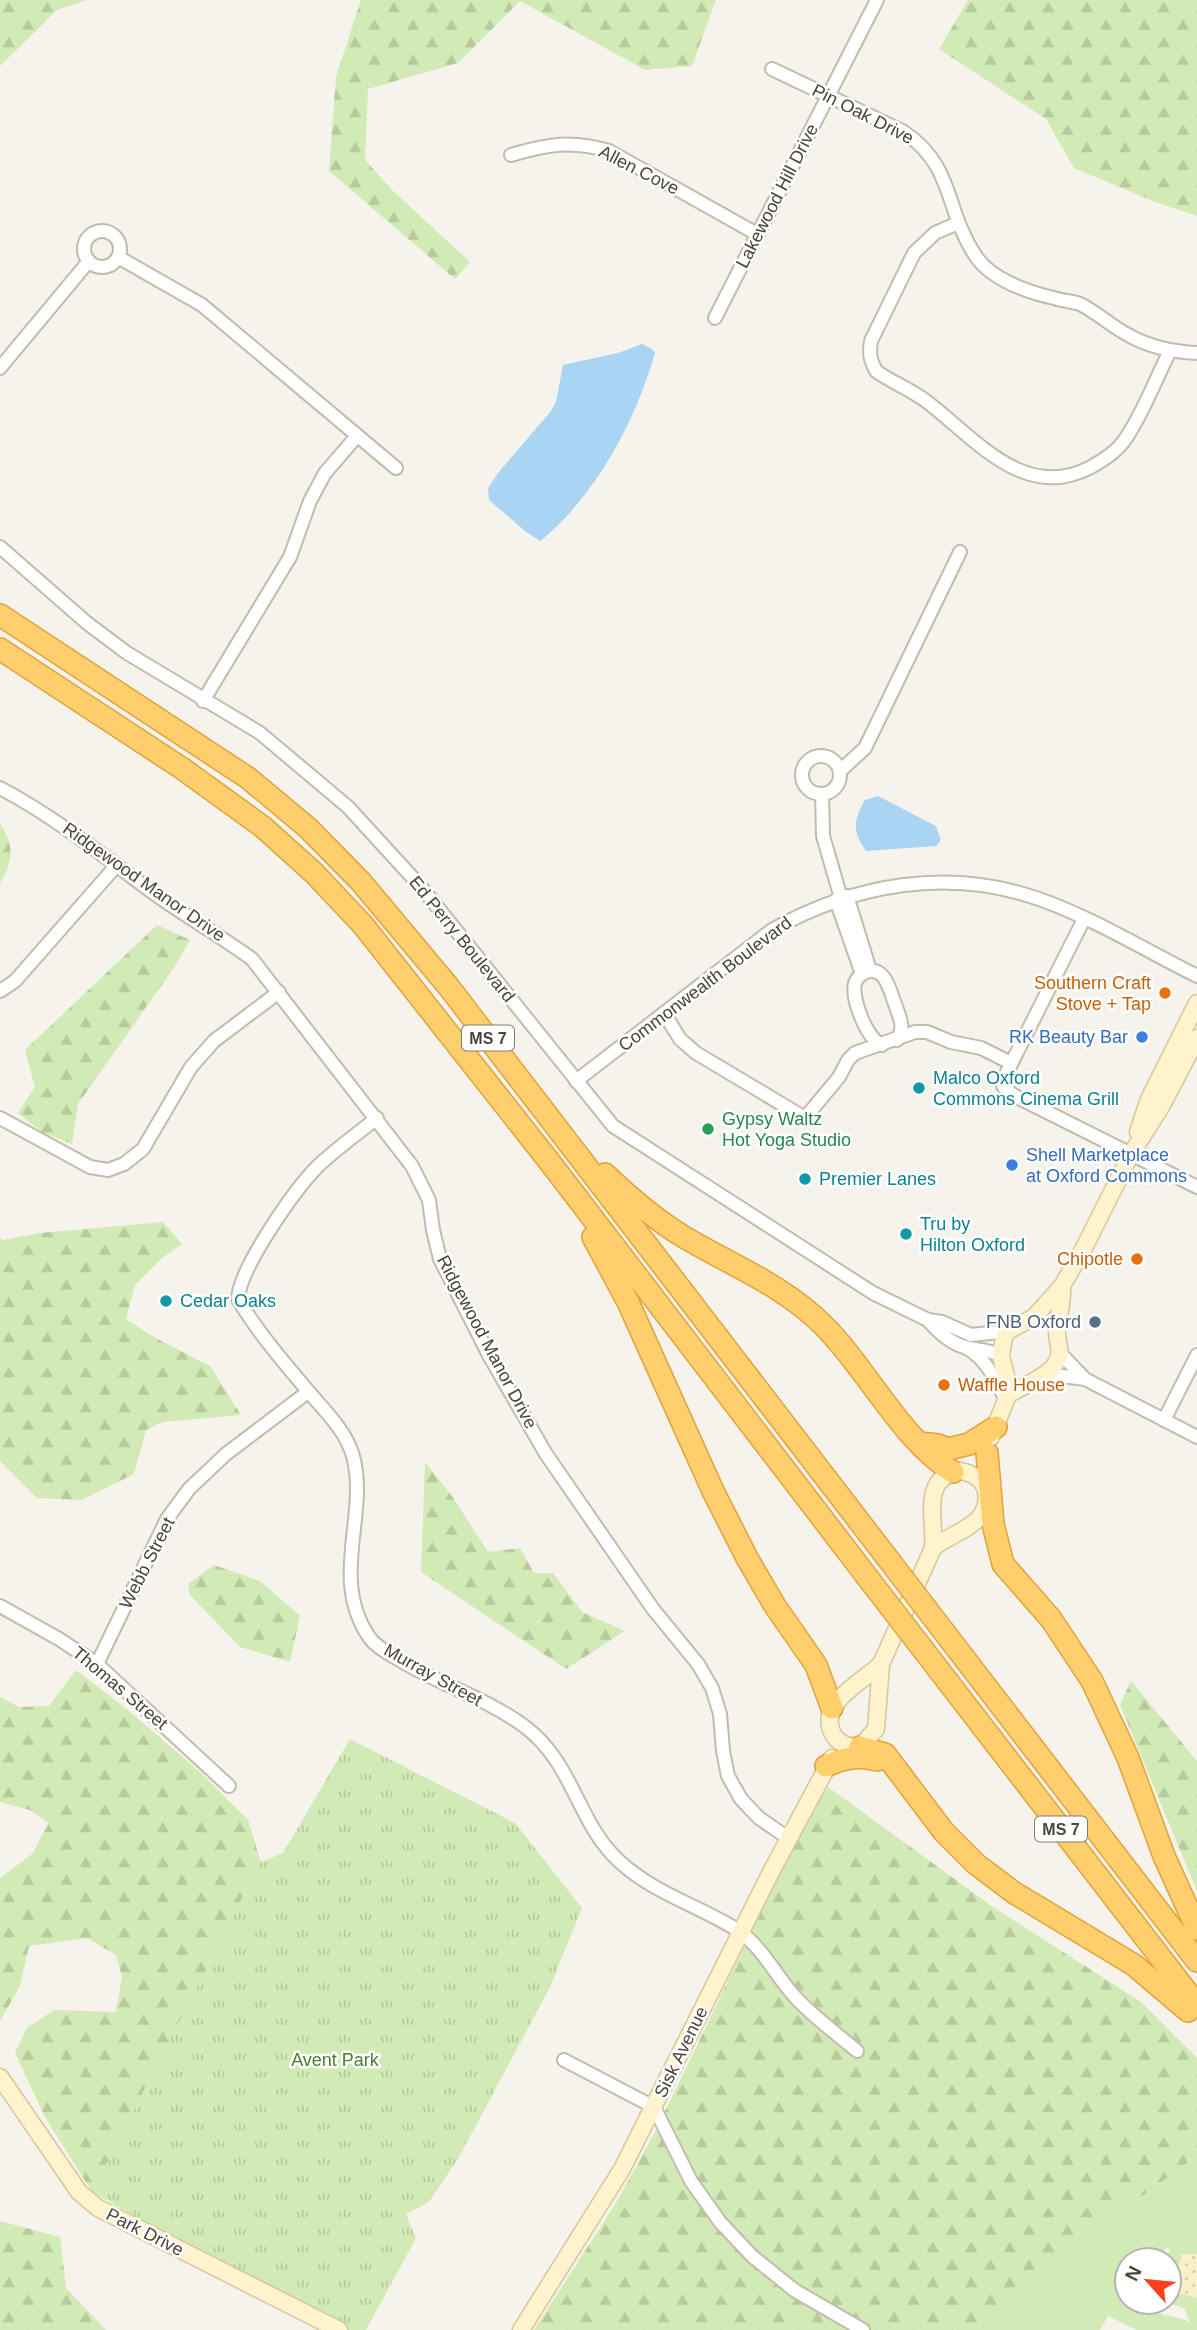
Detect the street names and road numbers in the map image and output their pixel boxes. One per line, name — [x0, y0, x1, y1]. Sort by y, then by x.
street label: Pin Oak Drive — [809, 80, 917, 148]
street label: Lakewood Hill Drive — [732, 121, 822, 271]
street label: Allen Cove — [596, 141, 682, 199]
street label: Ridgewood Manor Drive — [59, 818, 229, 946]
street label: Ed Perry Boulevard — [405, 872, 519, 1006]
street label: Commonwealth Boulevard — [615, 912, 795, 1056]
road number: MS 7 — [462, 1026, 514, 1050]
street label: Ridgewood Manor Drive — [433, 1252, 541, 1432]
street label: Webb Street — [115, 1514, 179, 1612]
street label: Murray Street — [380, 1640, 486, 1710]
street label: Thomas Street — [68, 1642, 172, 1734]
road number: MS 7 — [1035, 1816, 1087, 1842]
street label: Sisk Avenue — [650, 2003, 712, 2101]
street label: Park Drive — [103, 2204, 187, 2260]

